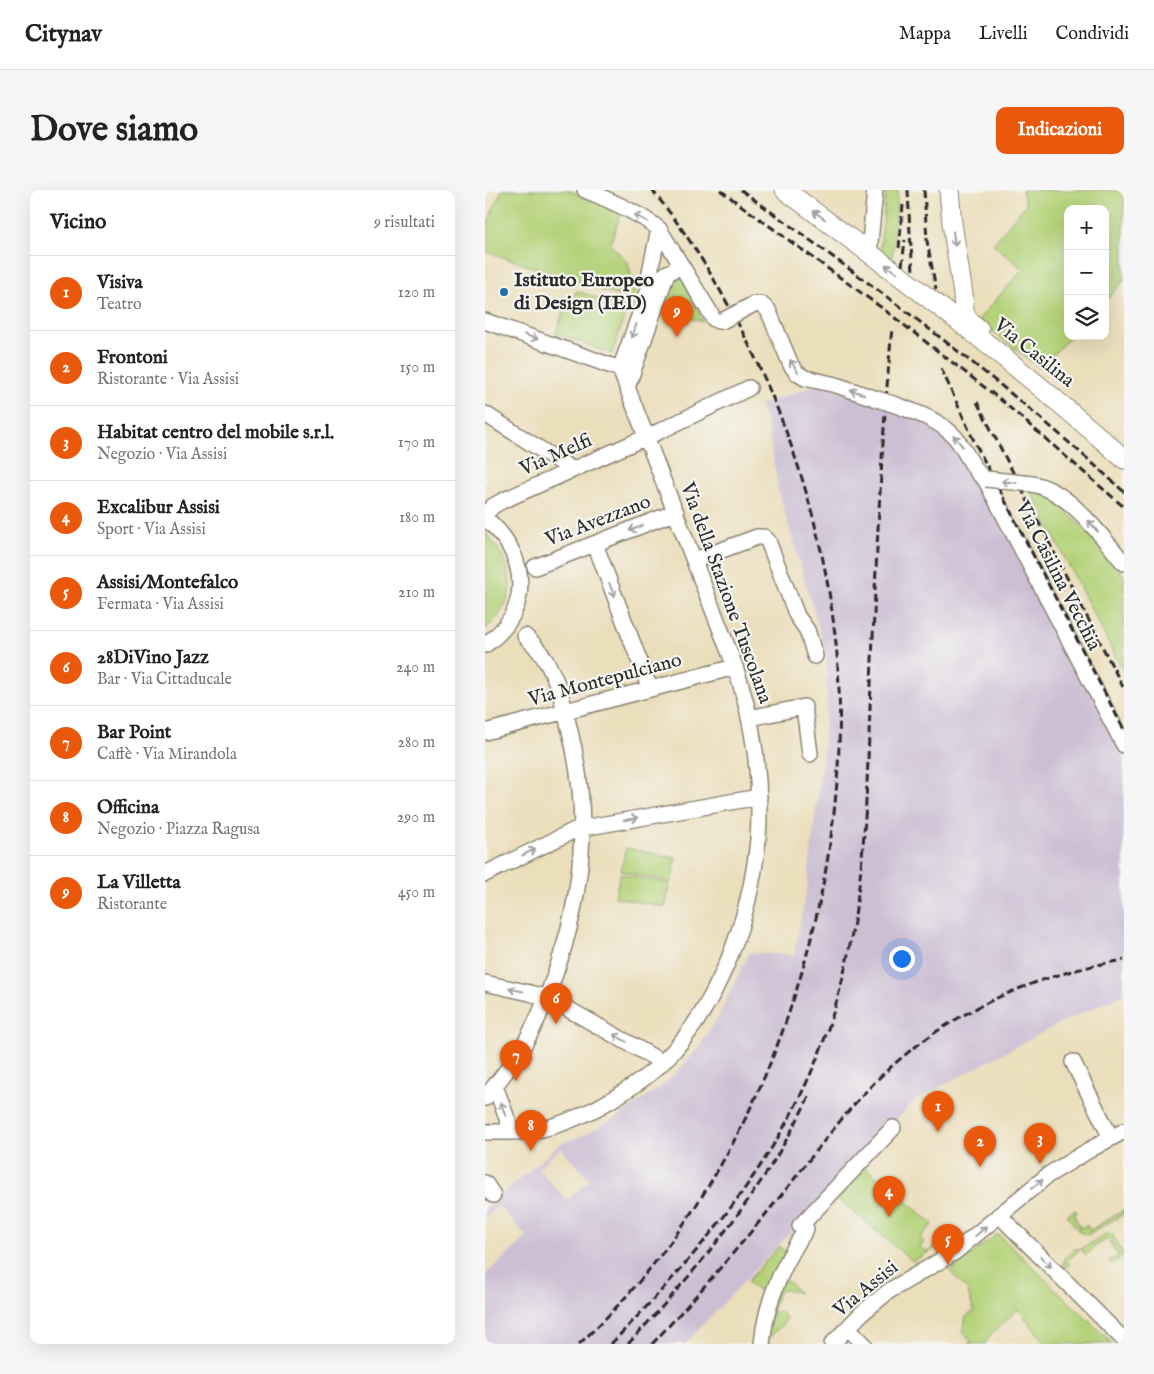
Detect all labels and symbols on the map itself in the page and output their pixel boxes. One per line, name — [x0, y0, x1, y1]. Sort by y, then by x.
one-way arrow — [812, 210, 826, 220]
one-way arrow — [634, 212, 649, 222]
one-way arrow — [949, 230, 959, 246]
one-way arrow — [884, 264, 898, 274]
place label: Istituto Europeo di Design (IED) — [514, 268, 654, 316]
marker: Istituto Europeo di Design (IED) — [498, 286, 510, 298]
pin: 9 — [661, 296, 693, 337]
street label: Via Casilina — [988, 312, 1080, 393]
one-way arrow — [629, 323, 638, 338]
one-way arrow — [523, 333, 538, 342]
one-way arrow — [788, 360, 798, 374]
one-way arrow — [849, 386, 865, 396]
street label: Via Melfi — [515, 428, 596, 482]
one-way arrow — [952, 435, 963, 448]
one-way arrow — [1001, 477, 1017, 487]
street label: Via della Stazione Tuscolana — [674, 478, 778, 707]
street label: Via Avezzano — [541, 489, 655, 553]
street label: Via Casilina Vecchia — [1009, 496, 1107, 655]
one-way arrow — [1087, 519, 1098, 532]
one-way arrow — [628, 524, 644, 533]
one-way arrow — [608, 582, 617, 597]
street label: Via Montepulciano — [525, 647, 685, 713]
one-way arrow — [622, 814, 638, 824]
one-way arrow — [521, 847, 536, 857]
your location — [889, 946, 915, 972]
pin: 6 — [540, 983, 572, 1024]
one-way arrow — [508, 985, 524, 994]
one-way arrow — [614, 1032, 628, 1042]
pin: 7 — [500, 1040, 532, 1081]
pin: 1 — [922, 1091, 954, 1132]
one-way arrow — [498, 1102, 508, 1117]
pin: 8 — [515, 1110, 547, 1151]
pin: 3 — [1024, 1123, 1056, 1164]
pin: 2 — [964, 1126, 996, 1167]
pin: 4 — [873, 1176, 905, 1217]
one-way arrow — [1030, 1179, 1043, 1190]
pin: 5 — [932, 1224, 964, 1265]
one-way arrow — [975, 1225, 988, 1236]
street label: Via Assisi — [828, 1255, 904, 1323]
one-way arrow — [1040, 1256, 1052, 1268]

